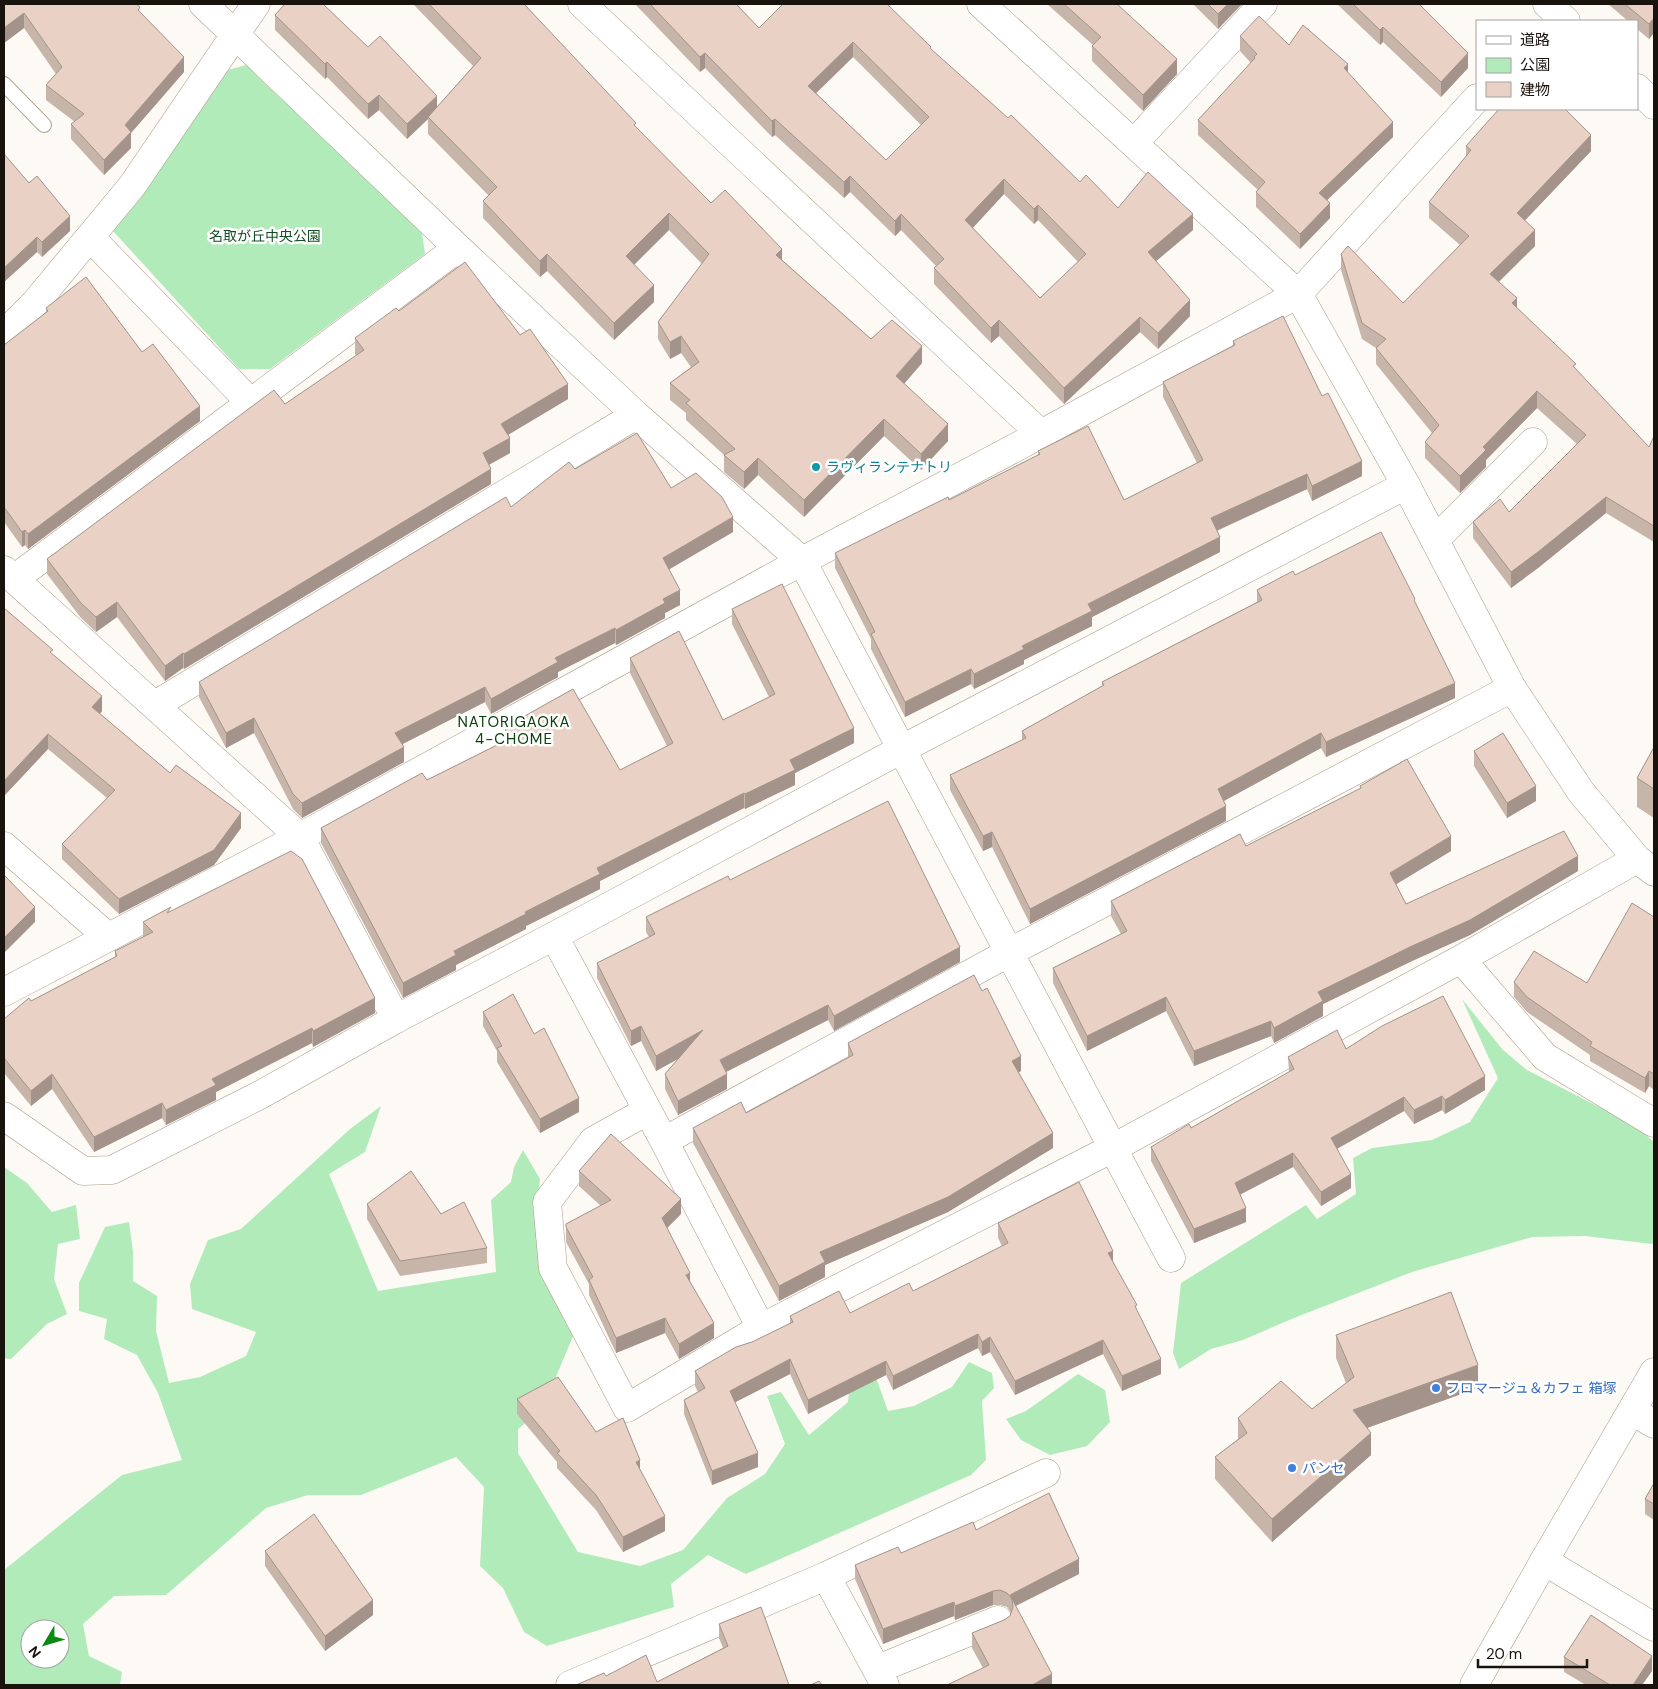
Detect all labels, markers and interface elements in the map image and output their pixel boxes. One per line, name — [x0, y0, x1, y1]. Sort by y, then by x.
legend — [1476, 20, 1638, 110]
text: 道路 — [1520, 30, 1550, 50]
text: 公園 — [1520, 55, 1550, 75]
text: 建物 — [1520, 80, 1550, 100]
park label: 名取が丘中央公園 — [209, 227, 321, 245]
place label: ラヴィランテナトリ — [826, 458, 952, 476]
marker: ラヴィランテナトリ — [810, 461, 822, 473]
district label: NATORIGAOKA 4-CHOME — [457, 712, 571, 749]
place label: フロマージュ＆カフェ 箱塚 — [1446, 1379, 1616, 1397]
marker: フロマージュ＆カフェ 箱塚 — [1430, 1382, 1442, 1394]
place label: パンセ — [1302, 1459, 1345, 1477]
marker: パンセ — [1286, 1462, 1298, 1474]
north arrow — [20, 1619, 70, 1669]
scale bar — [1478, 1636, 1587, 1668]
text: N — [25, 1642, 45, 1662]
text: 20 m — [1486, 1644, 1522, 1664]

